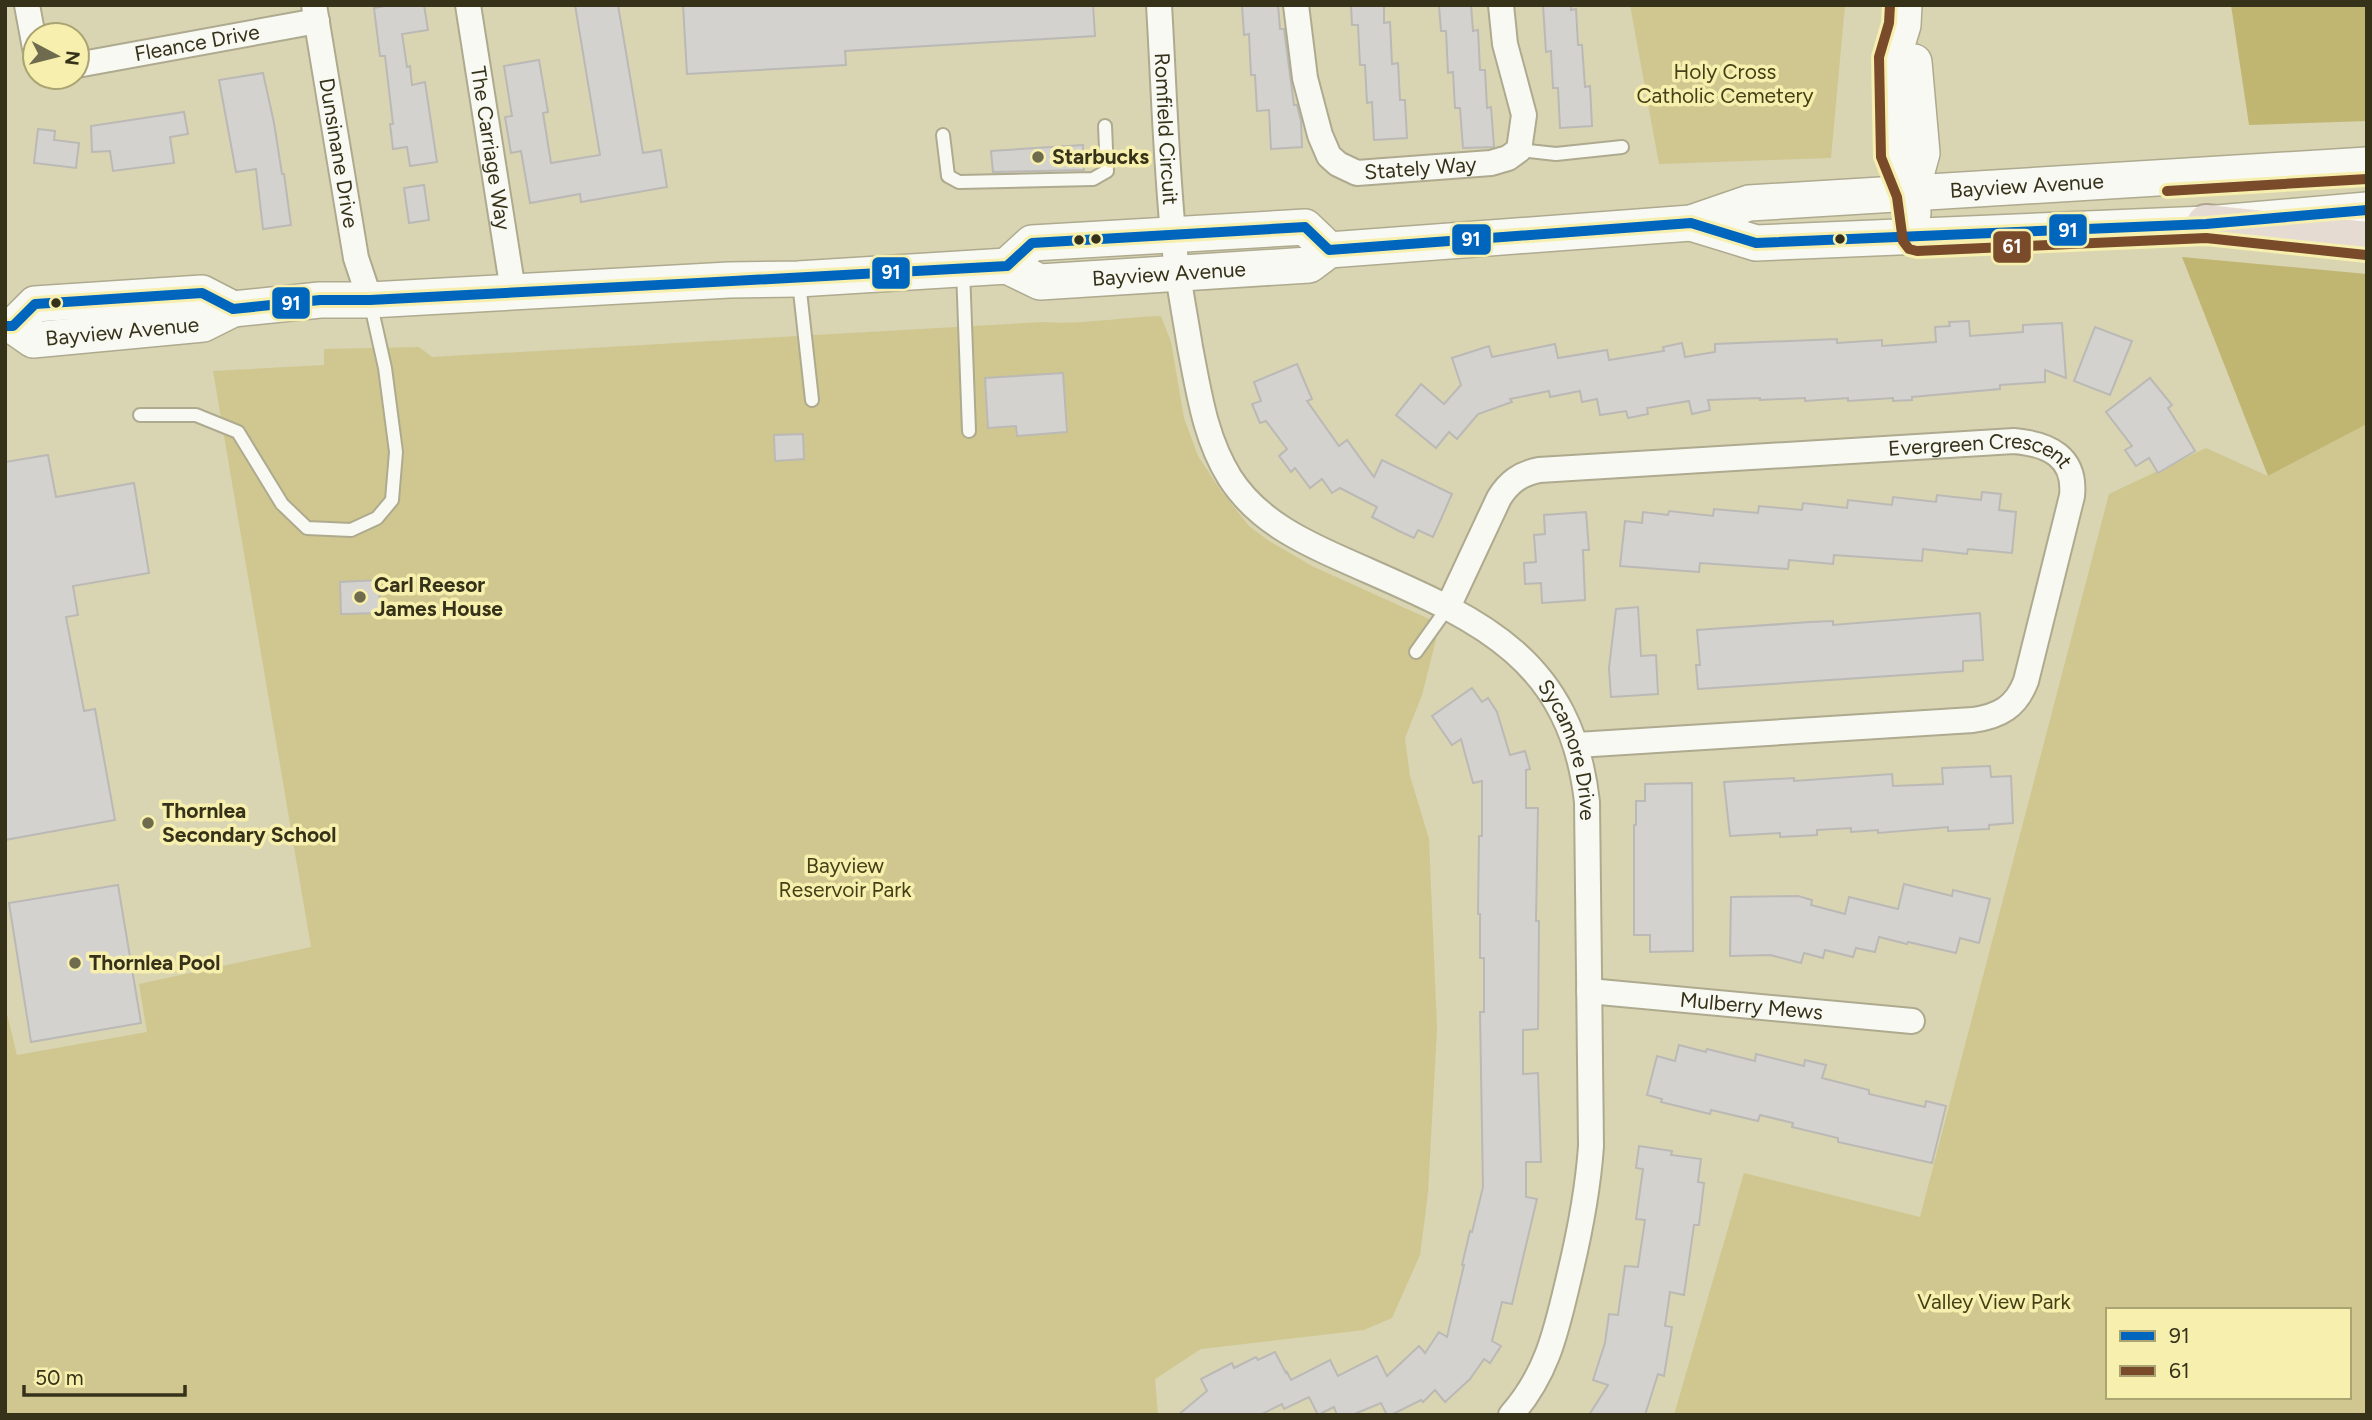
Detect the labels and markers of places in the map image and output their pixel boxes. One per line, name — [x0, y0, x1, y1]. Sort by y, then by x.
place label: Starbucks — [1052, 144, 1149, 169]
marker: Starbucks — [1030, 149, 1046, 165]
unlabelled marker — [1089, 232, 1103, 246]
unlabelled marker — [1833, 232, 1847, 246]
unlabelled marker — [1072, 233, 1086, 247]
unlabelled marker — [49, 296, 63, 310]
place label: Carl Reesor James House — [374, 572, 503, 621]
marker: Carl Reesor James House — [352, 589, 368, 605]
place label: Thornlea Secondary School — [162, 798, 336, 847]
marker: Thornlea Secondary School — [140, 815, 156, 831]
place label: Thornlea Pool — [89, 950, 220, 975]
marker: Thornlea Pool — [67, 955, 83, 971]

